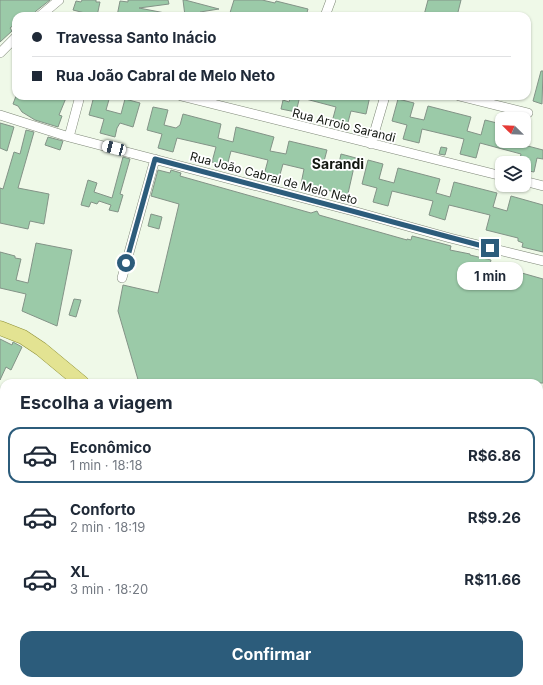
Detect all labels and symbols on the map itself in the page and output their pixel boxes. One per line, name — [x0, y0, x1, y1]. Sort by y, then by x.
street label: Rua Arroio Sarandi — [291, 105, 397, 145]
north arrow — [495, 112, 531, 148]
car — [101, 139, 127, 157]
street label: Rua João Cabral de Melo Neto — [189, 148, 359, 208]
district label: Sarandi — [312, 155, 364, 172]
route end — [481, 239, 499, 257]
route start — [117, 254, 135, 272]
callout: 1 min — [457, 262, 523, 290]

